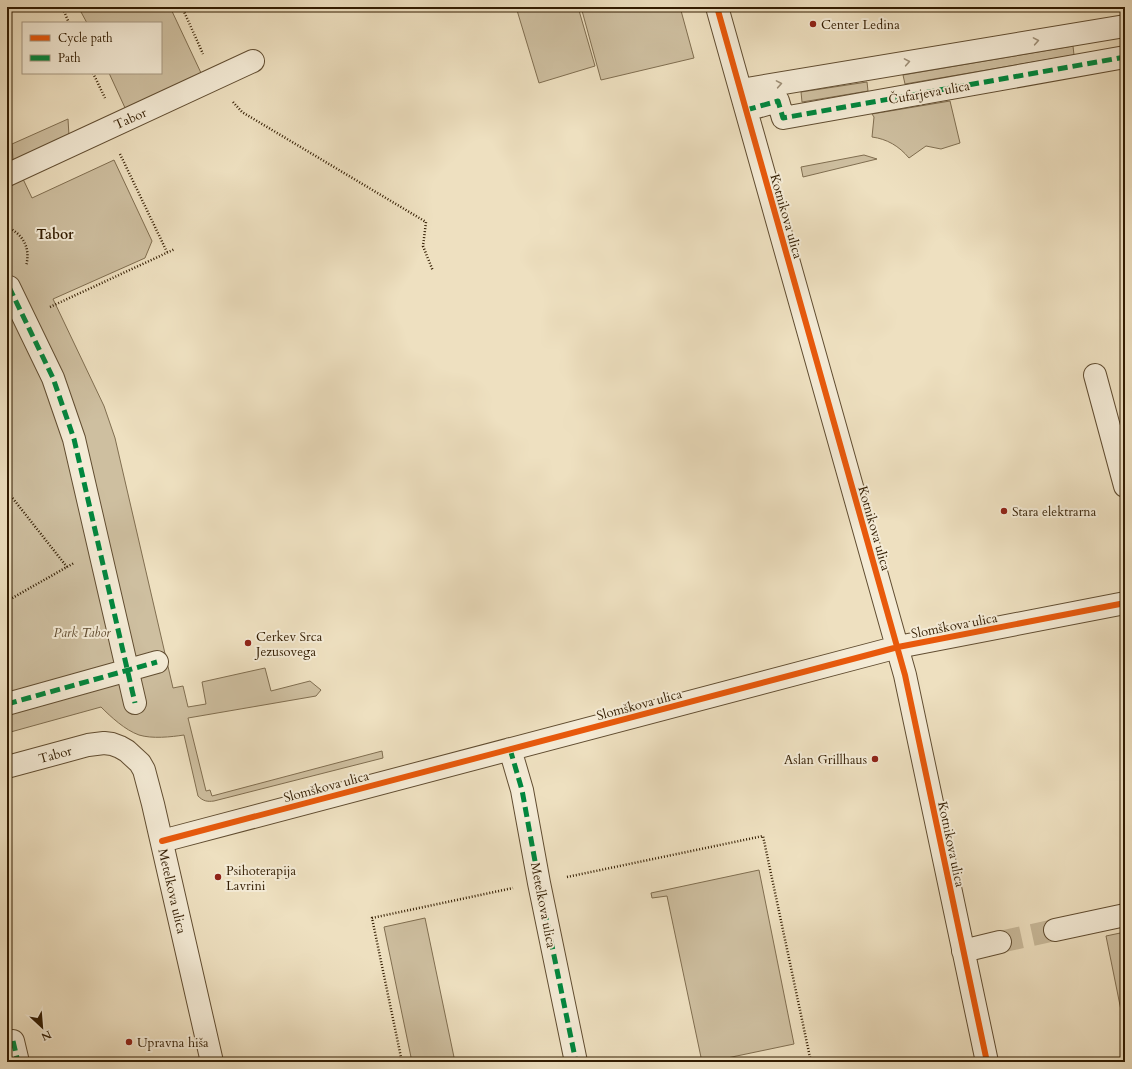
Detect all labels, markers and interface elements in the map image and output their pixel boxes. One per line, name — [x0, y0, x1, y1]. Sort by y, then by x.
place label: Center Ledina — [821, 16, 900, 34]
marker: Center Ledina — [808, 19, 818, 29]
legend — [22, 22, 162, 74]
text: Cycle path — [58, 30, 113, 46]
one-way arrow — [1033, 37, 1039, 46]
text: Path — [58, 50, 81, 66]
one-way arrow — [904, 59, 911, 67]
street label: Čufarjeva ulica — [887, 77, 972, 109]
one-way arrow — [776, 80, 782, 89]
street label: Tabor — [111, 104, 150, 134]
street label: Kotnikova ulica — [765, 172, 807, 261]
district label: Tabor — [36, 225, 74, 244]
street label: Kotnikova ulica — [853, 484, 895, 573]
place label: Stara elektrarna — [1012, 503, 1097, 521]
marker: Stara elektrarna — [999, 506, 1009, 516]
street label: Slomškova ulica — [910, 609, 999, 643]
park label: Park Tabor — [54, 624, 111, 642]
place label: Cerkev Srca Jezusovega — [254, 628, 323, 661]
marker: Cerkev Srca Jezusovega — [243, 638, 253, 648]
street label: Slomškova ulica — [595, 685, 684, 725]
street label: Tabor — [37, 742, 74, 768]
place label: Aslan Grillhaus — [784, 751, 867, 769]
marker: Aslan Grillhaus — [870, 754, 880, 764]
street label: Slomškova ulica — [282, 767, 371, 807]
street label: Kotnikova ulica — [933, 800, 969, 889]
street label: Metelkova ulica — [153, 847, 191, 936]
street label: Metelkova ulica — [526, 861, 560, 950]
place label: Psihoterapija Lavrini — [226, 862, 296, 895]
marker: Psihoterapija Lavrini — [213, 872, 223, 882]
north arrow — [22, 1007, 62, 1047]
text: N — [38, 1027, 54, 1045]
place label: Upravna hiša — [137, 1034, 209, 1052]
marker: Upravna hiša — [124, 1037, 134, 1047]

